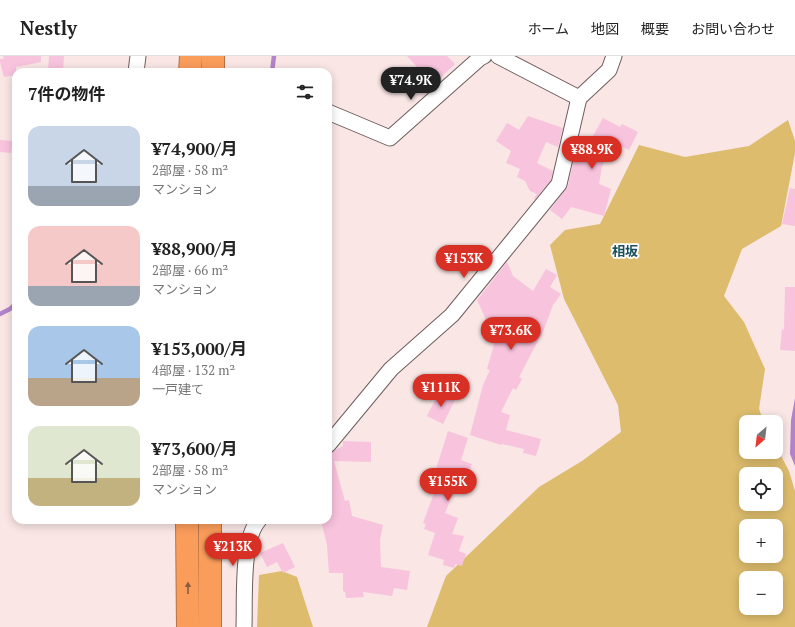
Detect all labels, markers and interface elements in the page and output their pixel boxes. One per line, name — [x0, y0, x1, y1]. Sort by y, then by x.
text: Nestly — [20, 15, 77, 40]
text: ホーム — [527, 19, 569, 38]
text: 地図 — [591, 19, 619, 38]
text: 概要 — [641, 19, 669, 38]
text: お問い合わせ — [691, 19, 775, 38]
pin: ¥74.9K — [378, 67, 444, 101]
text: ¥74.9K — [390, 71, 432, 89]
icon: filters — [294, 81, 316, 103]
text: 7件の物件 — [28, 82, 106, 105]
pin: ¥88.9K — [559, 136, 625, 170]
text: ¥74,900/月 — [152, 137, 238, 160]
text: ¥88.9K — [571, 140, 613, 158]
icon: home — [60, 142, 108, 190]
text: 2部屋 · 58 m² — [152, 161, 228, 179]
text: マンション — [152, 180, 217, 198]
text: ¥88,900/月 — [152, 237, 238, 260]
icon: home — [60, 242, 108, 290]
district label: 相坂 — [612, 242, 638, 260]
pin: ¥153K — [436, 245, 492, 279]
text: ¥153K — [445, 249, 483, 267]
text: 2部屋 · 66 m² — [152, 261, 228, 279]
text: マンション — [152, 280, 217, 298]
pin: ¥73.6K — [478, 317, 544, 351]
text: ¥73.6K — [490, 321, 532, 339]
text: ¥153,000/月 — [152, 337, 247, 360]
icon: home — [60, 342, 108, 390]
text: 4部屋 · 132 m² — [152, 361, 235, 379]
pin: ¥111K — [413, 374, 469, 408]
text: ¥111K — [422, 378, 460, 396]
text: 一戸建て — [152, 380, 204, 398]
north arrow — [739, 415, 783, 459]
map controls — [739, 415, 783, 615]
text: ¥73,600/月 — [152, 437, 238, 460]
icon: home — [60, 442, 108, 490]
text: 2部屋 · 58 m² — [152, 461, 228, 479]
button: locate — [739, 467, 783, 511]
pin: ¥155K — [420, 468, 476, 502]
text: ¥155K — [429, 472, 467, 490]
text: マンション — [152, 480, 217, 498]
button: + — [739, 519, 783, 563]
pin: ¥213K — [205, 533, 261, 567]
text: ¥213K — [214, 537, 252, 555]
button: − — [739, 571, 783, 615]
one-way arrow — [185, 581, 191, 594]

